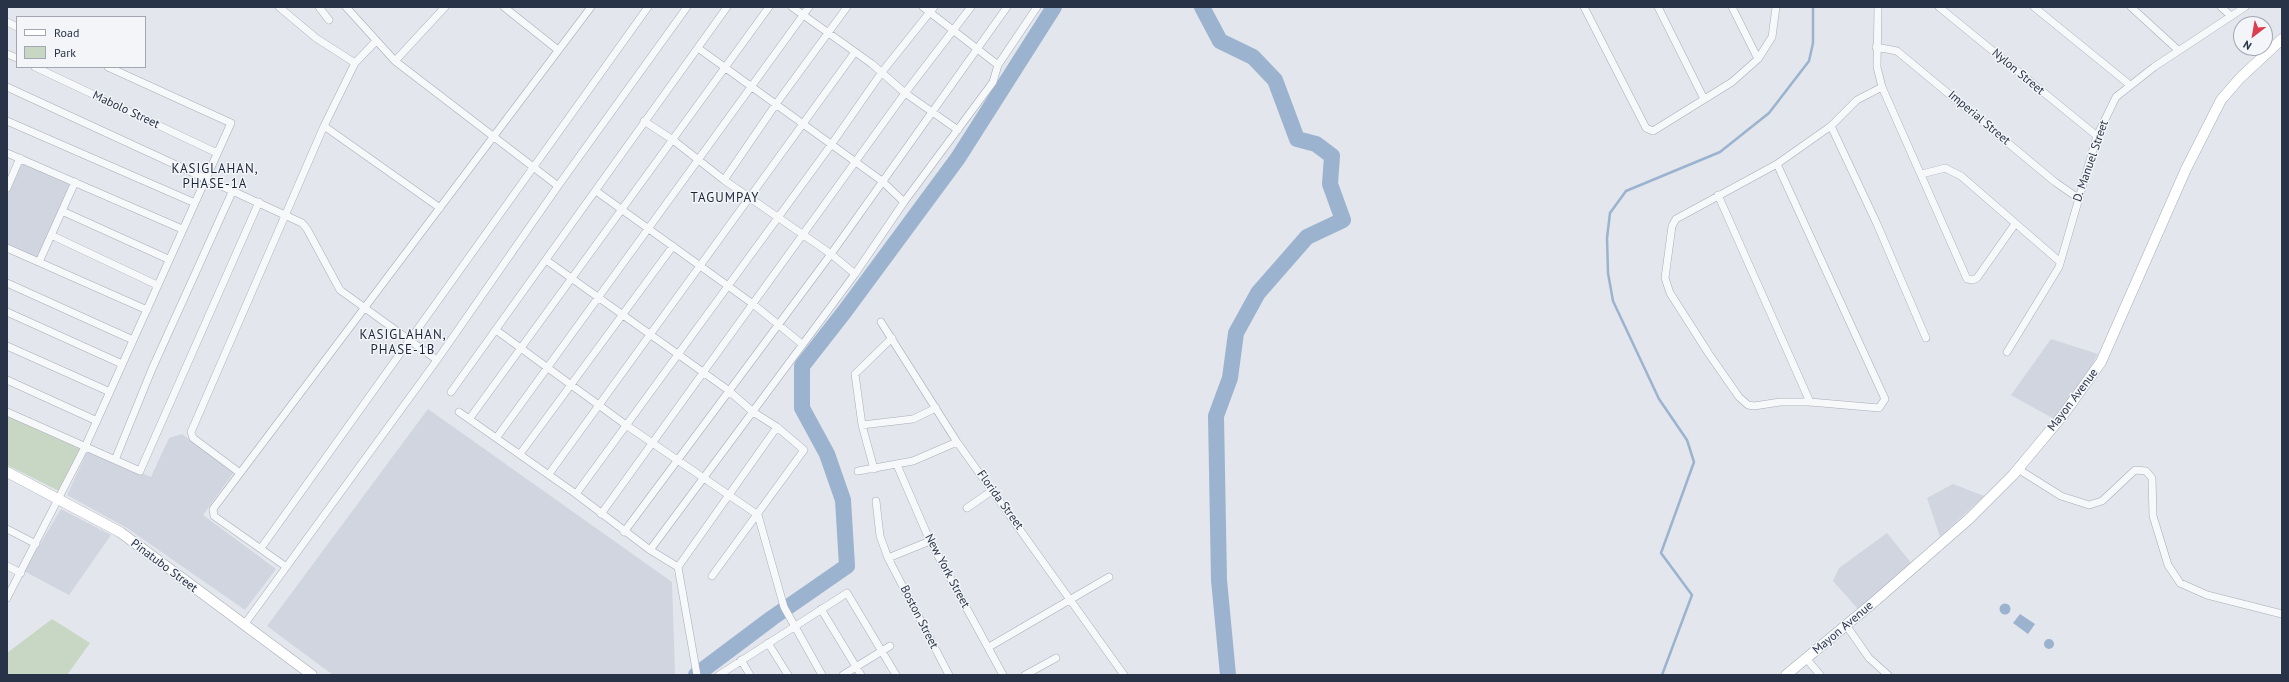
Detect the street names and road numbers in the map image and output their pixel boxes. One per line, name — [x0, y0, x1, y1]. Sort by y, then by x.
street label: Nylon Street — [1989, 46, 2047, 98]
street label: Mabolo Street — [90, 88, 162, 132]
street label: Imperial Street — [1945, 88, 2013, 148]
street label: D. Manuel Street — [2070, 118, 2112, 204]
street label: Mayon Avenue — [2045, 366, 2101, 434]
street label: Florida Street — [974, 468, 1026, 532]
street label: New York Street — [921, 531, 973, 611]
street label: Pinatubo Street — [128, 536, 200, 596]
street label: Boston Street — [897, 583, 941, 651]
street label: Mayon Avenue — [1810, 599, 1876, 657]

